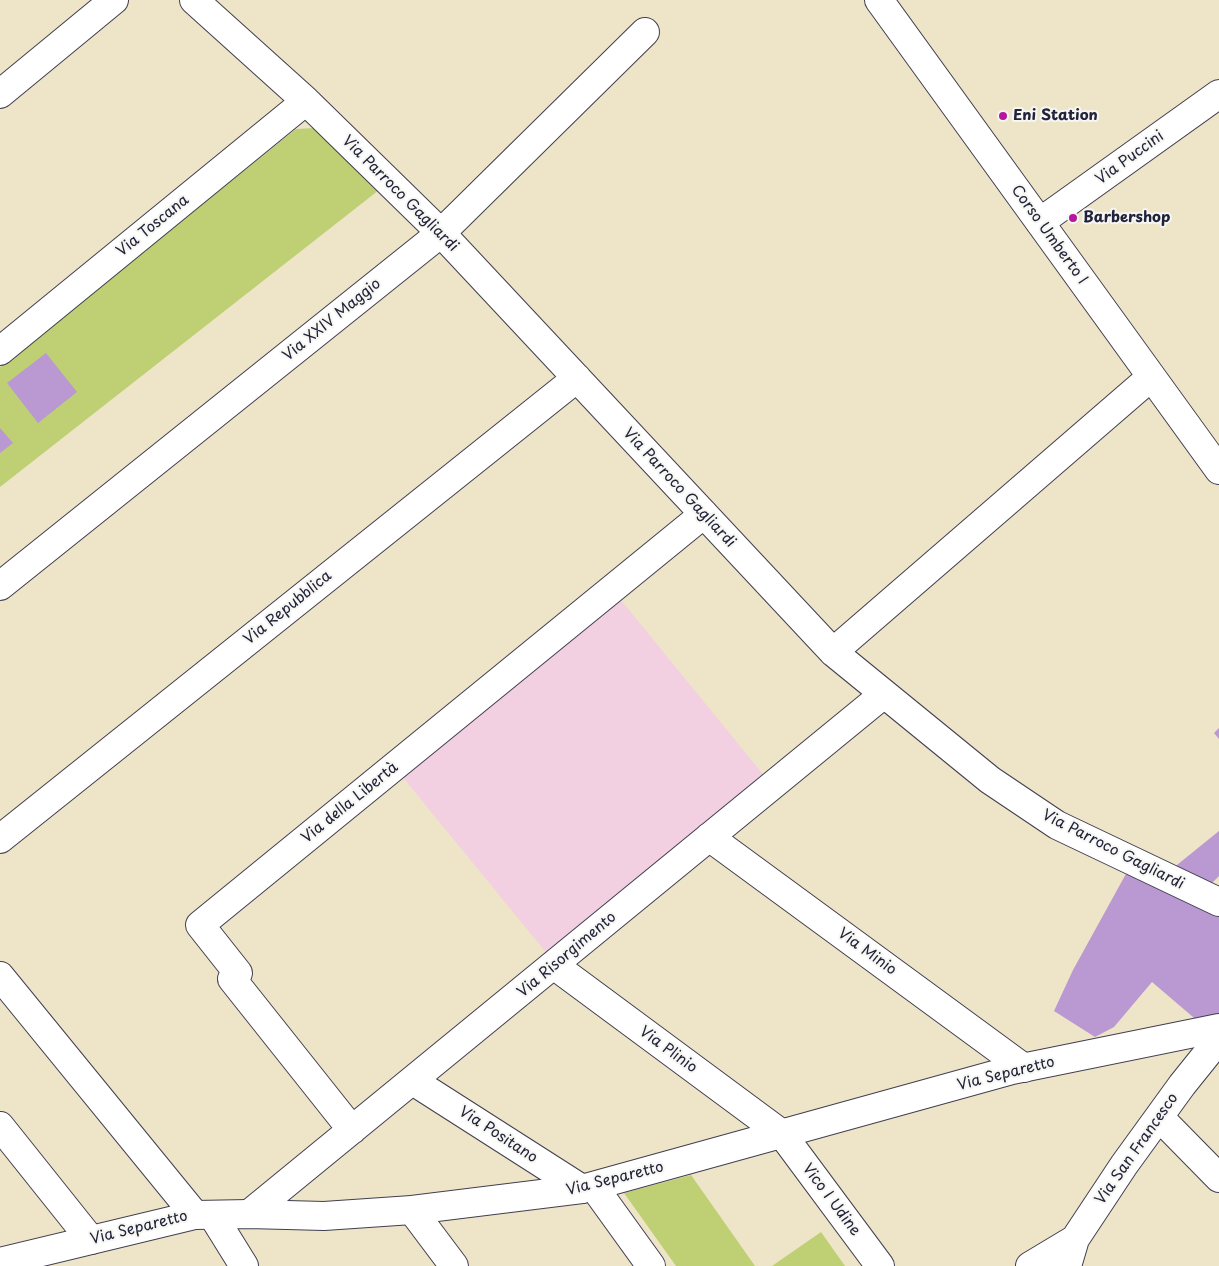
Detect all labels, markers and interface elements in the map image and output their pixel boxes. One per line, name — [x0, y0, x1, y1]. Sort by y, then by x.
place label: Eni Station — [1013, 107, 1098, 125]
marker: Eni Station — [997, 110, 1009, 122]
street label: Via Puccini — [1092, 127, 1168, 189]
street label: Via Parroco Gagliardi — [338, 132, 462, 256]
street label: Corso Umberto I — [1007, 182, 1091, 288]
street label: Via Toscana — [113, 191, 193, 261]
place label: Barbershop — [1083, 209, 1170, 227]
marker: Barbershop — [1067, 212, 1079, 224]
street label: Via XXIV Maggio — [279, 275, 385, 365]
street label: Via Parroco Gagliardi — [619, 424, 739, 552]
street label: Via Repubblica — [241, 567, 335, 649]
street label: Via della Libertà — [298, 759, 402, 847]
street label: Via Parroco Gagliardi — [1039, 806, 1187, 894]
street label: Via Risorgimento — [514, 908, 620, 1002]
street label: Via Minio — [834, 925, 900, 979]
street label: Via Plinio — [636, 1023, 700, 1077]
street label: Via Separetto — [956, 1053, 1056, 1095]
street label: Via San Francesco — [1092, 1090, 1182, 1208]
street label: Via Positano — [455, 1103, 541, 1167]
street label: Via Separetto — [565, 1158, 665, 1200]
street label: Vico I Udine — [798, 1160, 864, 1240]
street label: Via Separetto — [89, 1207, 189, 1249]

